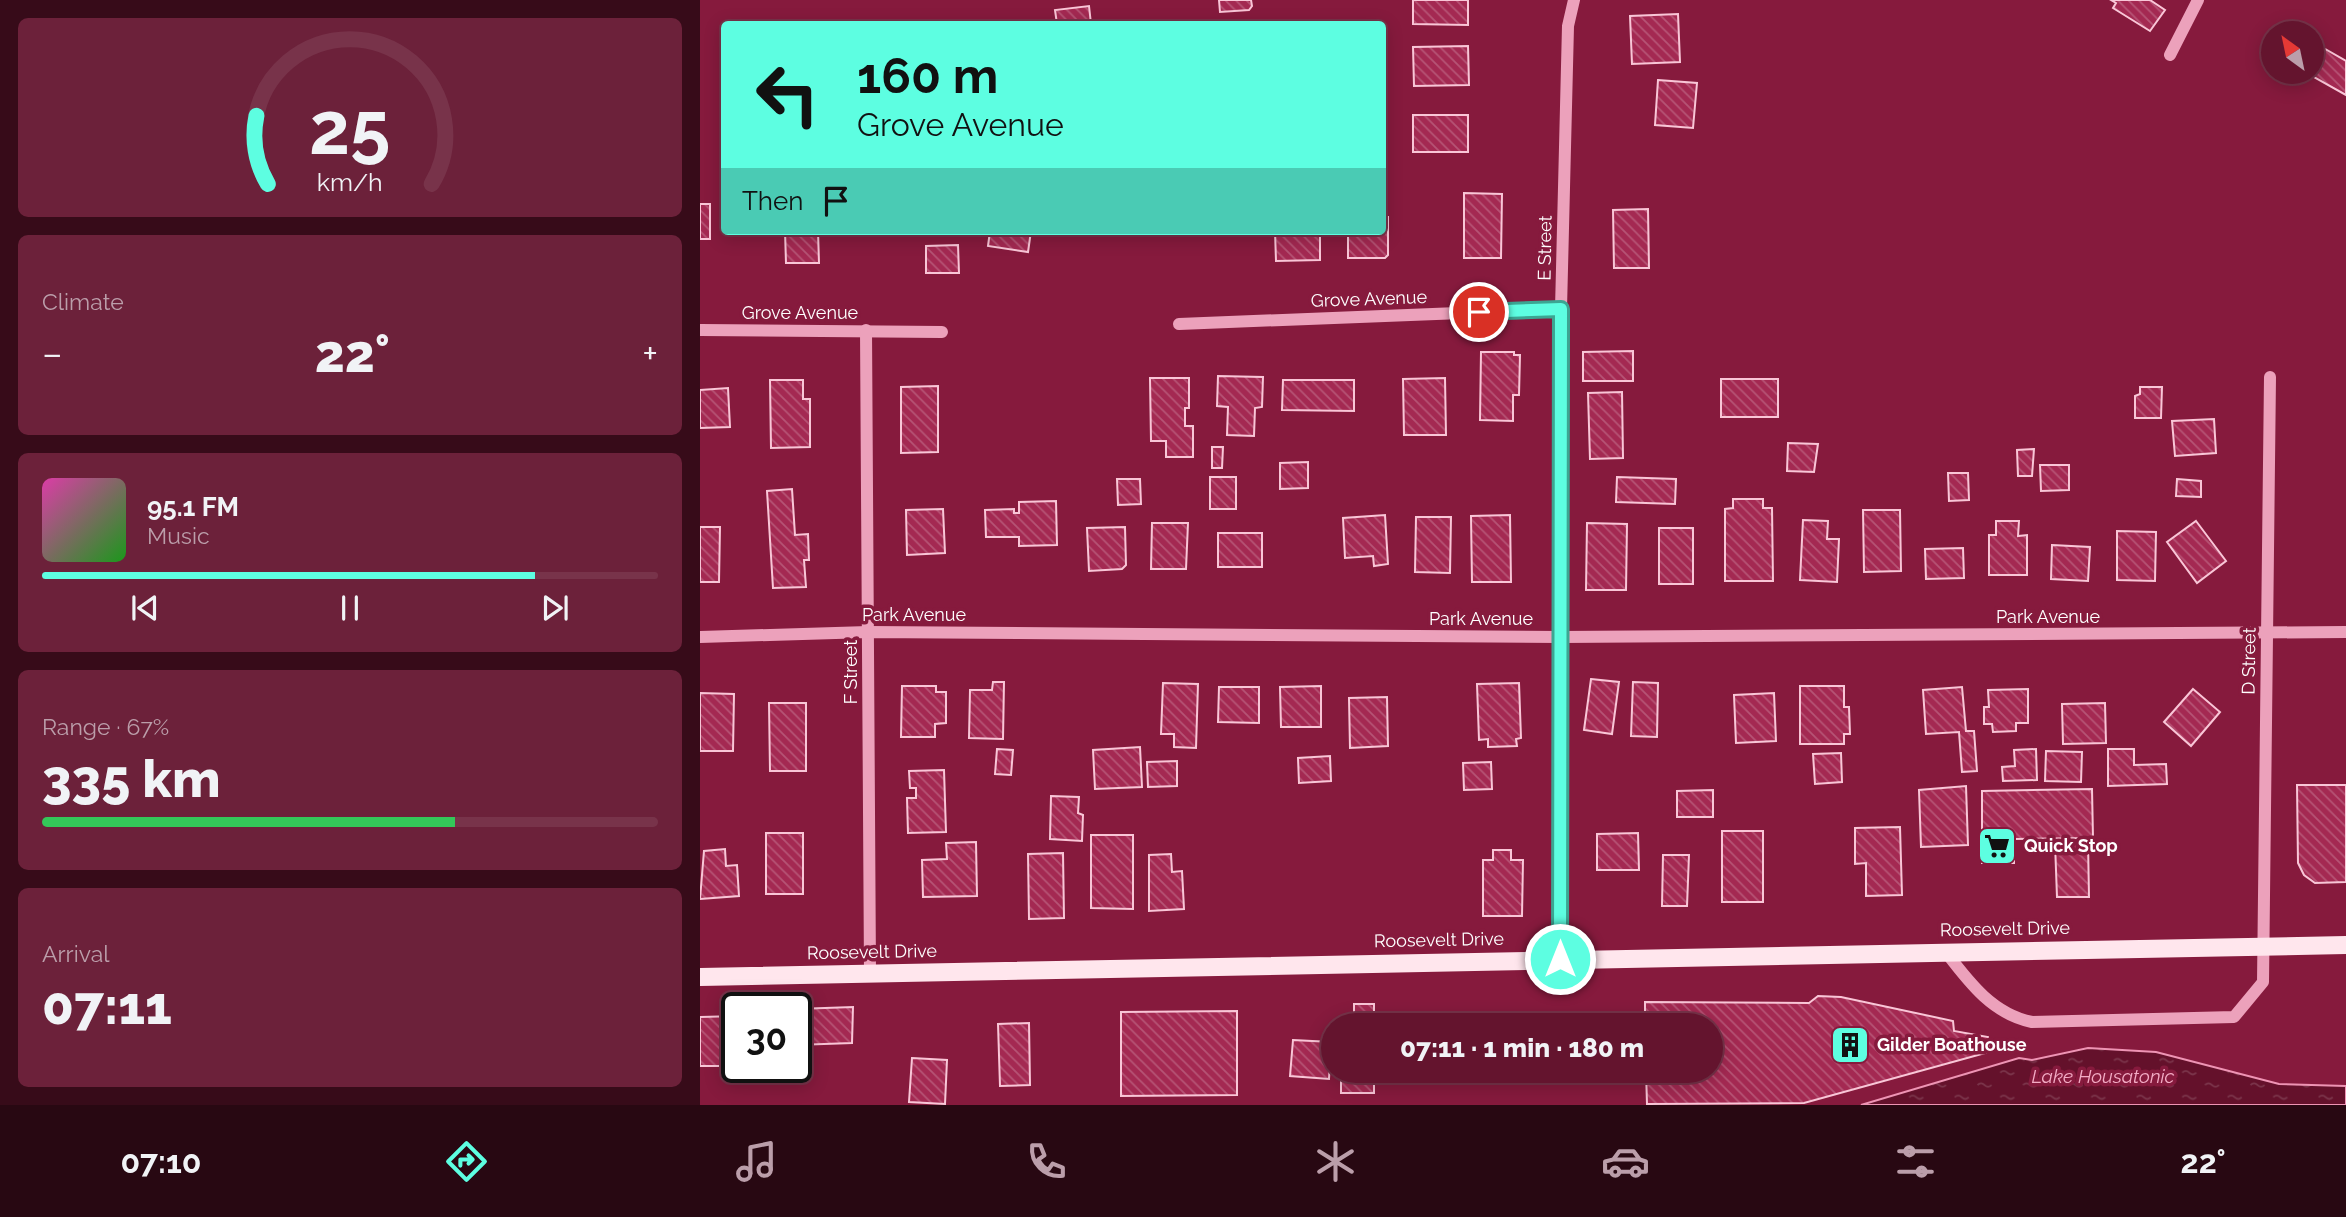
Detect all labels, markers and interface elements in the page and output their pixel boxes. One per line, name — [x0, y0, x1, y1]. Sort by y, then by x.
north arrow — [2261, 21, 2324, 84]
map controls — [2261, 21, 2324, 84]
text: 160 m — [857, 47, 998, 104]
icon: left — [742, 49, 833, 140]
text: 25 — [309, 86, 391, 171]
text: Grove Avenue — [857, 106, 1064, 143]
text: km/h — [317, 167, 383, 197]
icon: arrive — [817, 182, 855, 220]
text: Then — [742, 186, 803, 216]
street label: E Street — [1533, 215, 1556, 281]
pin — [1449, 282, 1509, 342]
street label: Grove Avenue — [1310, 286, 1428, 311]
text: Climate — [42, 288, 124, 315]
icon: arrive — [1460, 293, 1498, 331]
street label: Grove Avenue — [742, 302, 859, 323]
text: 22° — [315, 323, 390, 384]
text: − — [42, 331, 62, 376]
text: + — [642, 331, 658, 376]
text: 95.1 FM — [147, 492, 239, 522]
text: Music — [147, 522, 210, 549]
icon: previous — [126, 589, 164, 627]
icon: pause — [331, 589, 369, 627]
icon: next — [536, 589, 574, 627]
street label: Park Avenue — [862, 604, 966, 625]
street label: Park Avenue — [1996, 606, 2100, 627]
street label: Park Avenue — [1429, 608, 1533, 629]
street label: D Street — [2237, 627, 2260, 695]
street label: F Street — [840, 640, 861, 704]
text: Range · 67% — [42, 713, 169, 740]
text: 335 km — [42, 748, 221, 809]
supermarket icon: Quick Stop — [1976, 825, 2018, 867]
place label: Quick Stop — [2024, 835, 2118, 856]
street label: Roosevelt Drive — [1940, 917, 2071, 940]
position arrow — [1523, 922, 1597, 996]
street label: Roosevelt Drive — [1374, 928, 1505, 951]
text: Arrival — [42, 940, 109, 967]
street label: Roosevelt Drive — [807, 940, 938, 963]
text: 07:11 — [42, 975, 172, 1036]
speed limit sign: 30 — [721, 992, 812, 1083]
building icon: Gilder Boathouse — [1829, 1024, 1871, 1066]
text: 07:11 · 1 min · 180 m — [1400, 1033, 1644, 1063]
place label: Gilder Boathouse — [1877, 1034, 2027, 1055]
water label: Lake Housatonic — [2031, 1065, 2175, 1087]
icon: directions — [442, 1137, 491, 1186]
icon: music — [732, 1137, 781, 1186]
icon: phone — [1022, 1137, 1071, 1186]
icon: climate — [1311, 1137, 1360, 1186]
icon: car — [1601, 1137, 1650, 1186]
icon: filters — [1891, 1137, 1940, 1186]
text: 07:10 — [120, 1143, 201, 1180]
text: 22° — [2181, 1143, 2226, 1180]

